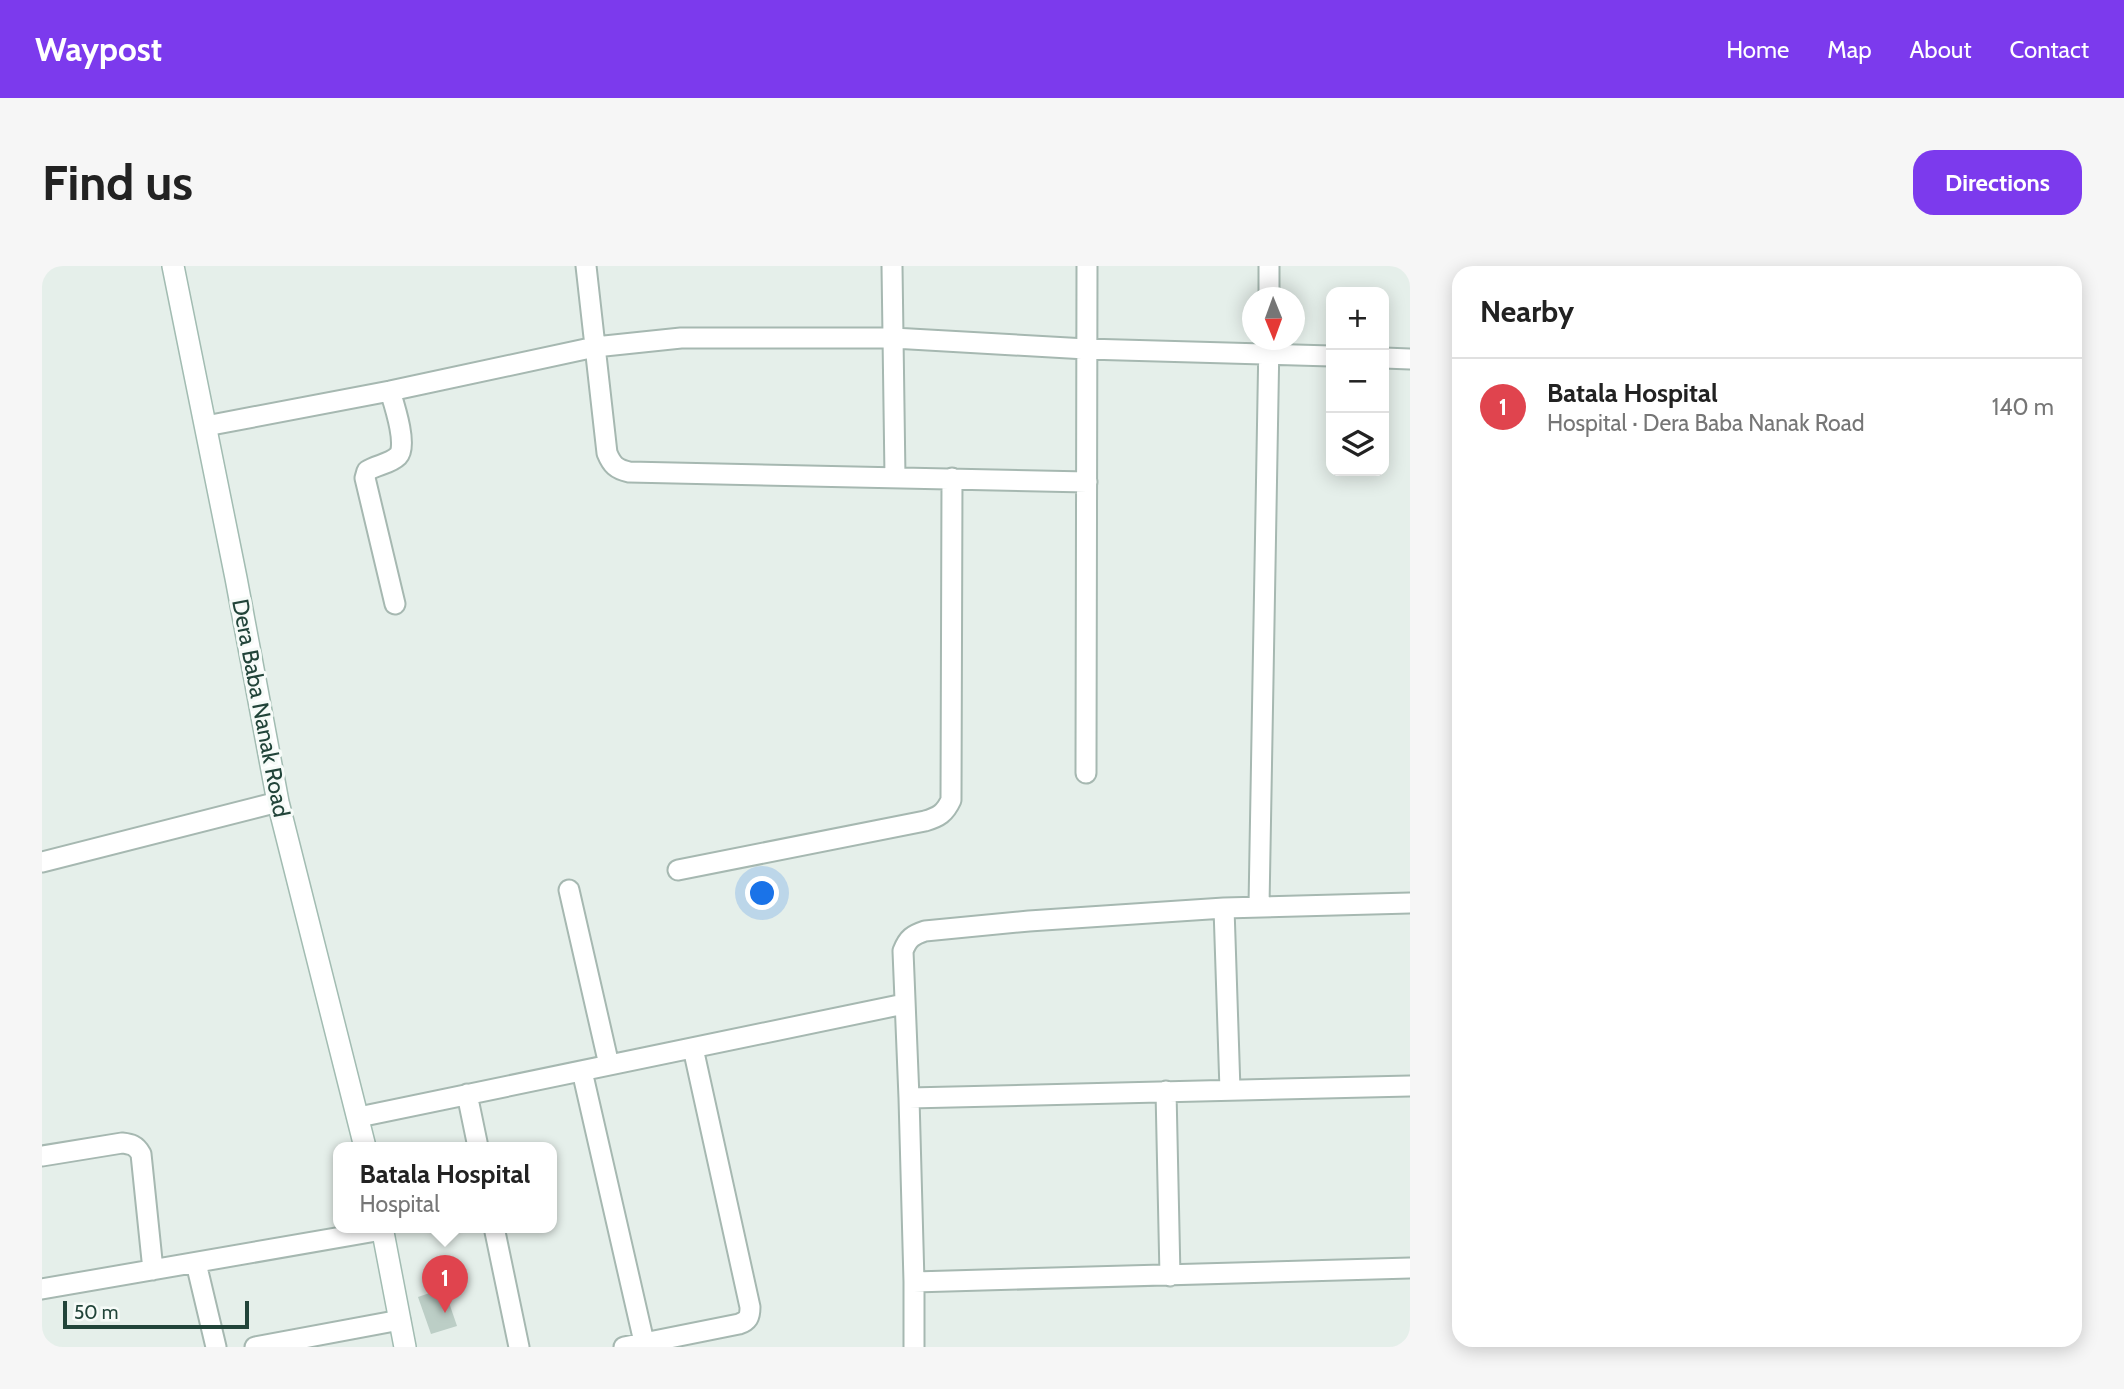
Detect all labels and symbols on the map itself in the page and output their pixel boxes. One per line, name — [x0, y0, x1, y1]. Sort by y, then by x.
north arrow — [1242, 287, 1305, 350]
street label: Dera Baba Nanak Road — [226, 597, 296, 819]
your location — [745, 876, 779, 910]
pin: 1 — [422, 1255, 468, 1313]
scale bar — [63, 1298, 248, 1330]

